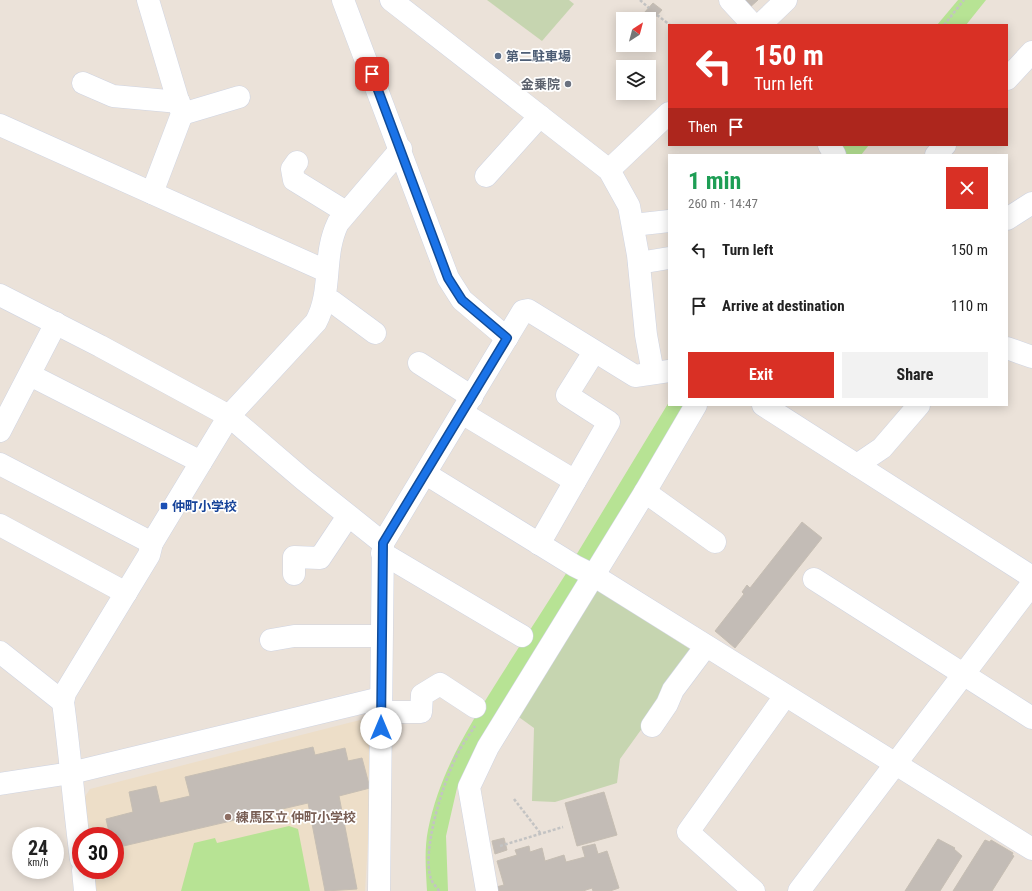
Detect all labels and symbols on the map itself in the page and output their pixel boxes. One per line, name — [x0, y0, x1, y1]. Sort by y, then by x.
north arrow — [616, 12, 656, 52]
place label: 第二駐車場 — [506, 49, 571, 64]
marker: 第二駐車場 — [493, 51, 503, 61]
pin — [355, 57, 389, 91]
place label: 金乗院 — [521, 77, 560, 92]
marker: 金乗院 — [563, 79, 573, 89]
place label: 仲町小学校 — [172, 499, 237, 514]
marker: 仲町小学校 — [159, 501, 169, 511]
position arrow — [360, 707, 402, 749]
place label: 練馬区立 仲町小学校 — [235, 810, 356, 825]
marker: 練馬区立 仲町小学校 — [223, 812, 233, 822]
speed limit sign: 30 — [72, 827, 124, 879]

